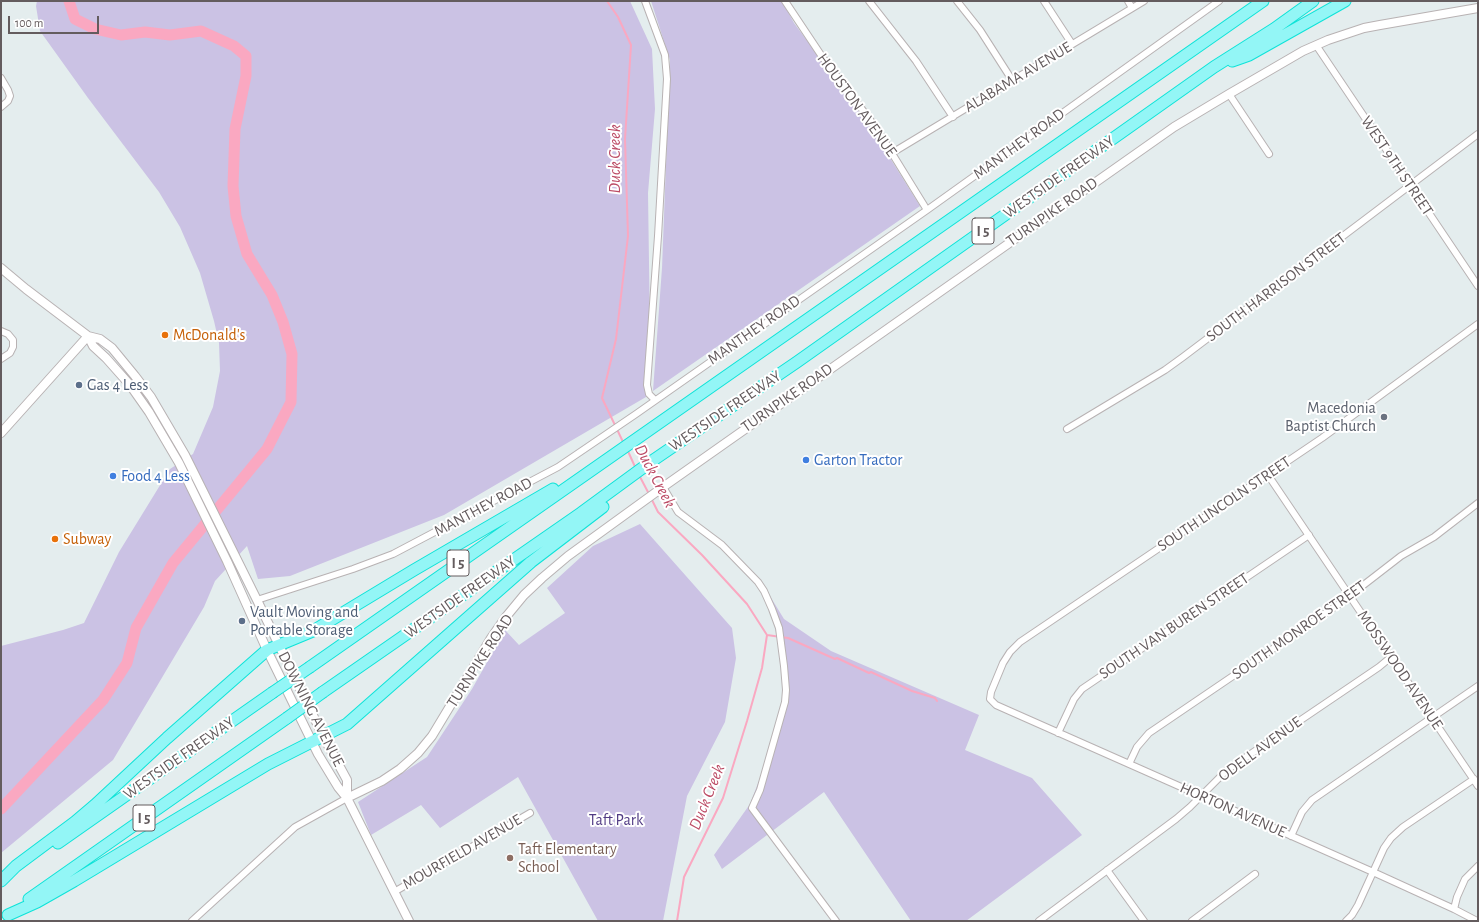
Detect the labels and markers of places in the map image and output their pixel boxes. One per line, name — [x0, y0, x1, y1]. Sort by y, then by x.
place label: McDonald's — [173, 325, 245, 345]
marker: McDonald's — [160, 330, 170, 340]
place label: Gas 4 Less — [87, 375, 148, 395]
marker: Gas 4 Less — [74, 380, 84, 390]
place label: Macedonia Baptist Church — [1285, 398, 1376, 436]
marker: Macedonia Baptist Church — [1379, 412, 1389, 422]
place label: Garton Tractor — [814, 450, 902, 470]
marker: Garton Tractor — [801, 455, 811, 465]
place label: Food 4 Less — [121, 466, 190, 486]
marker: Food 4 Less — [108, 471, 118, 481]
place label: Subway — [63, 529, 111, 549]
marker: Subway — [50, 534, 60, 544]
place label: Vault Moving and Portable Storage — [250, 602, 358, 640]
marker: Vault Moving and Portable Storage — [237, 616, 247, 626]
place label: Taft Elementary School — [518, 839, 617, 877]
marker: Taft Elementary School — [505, 853, 515, 863]

